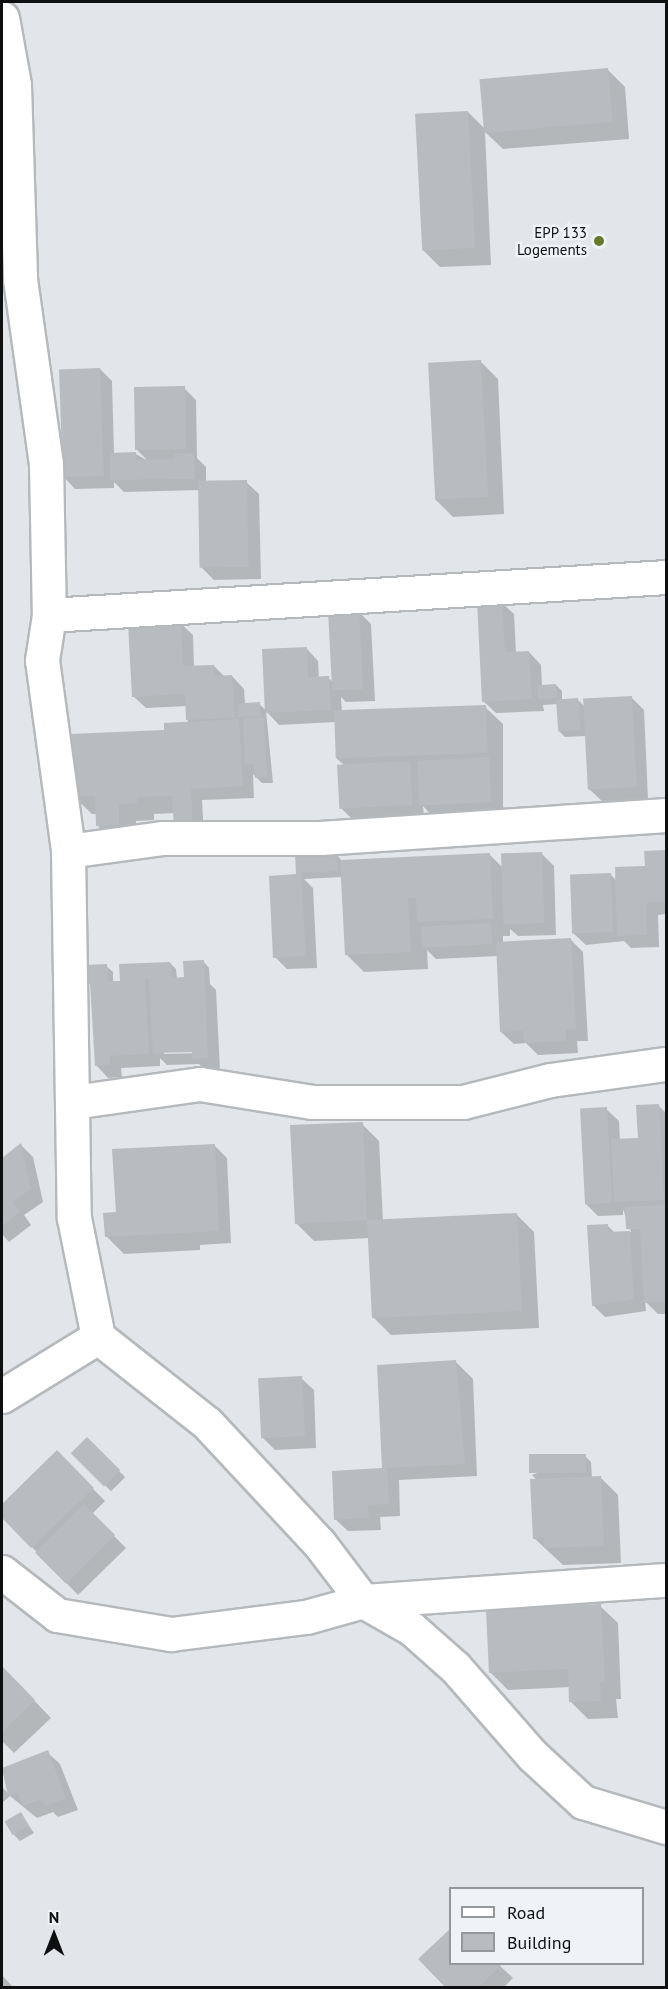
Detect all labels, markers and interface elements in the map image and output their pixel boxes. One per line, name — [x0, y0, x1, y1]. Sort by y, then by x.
place label: EPP 133 Logements — [517, 223, 587, 258]
marker: EPP 133 Logements — [592, 234, 606, 248]
legend — [449, 1887, 644, 1965]
text: Road — [507, 1901, 545, 1924]
north arrow — [24, 1905, 84, 1965]
text: N — [49, 1907, 59, 1927]
text: Building — [507, 1931, 571, 1954]

